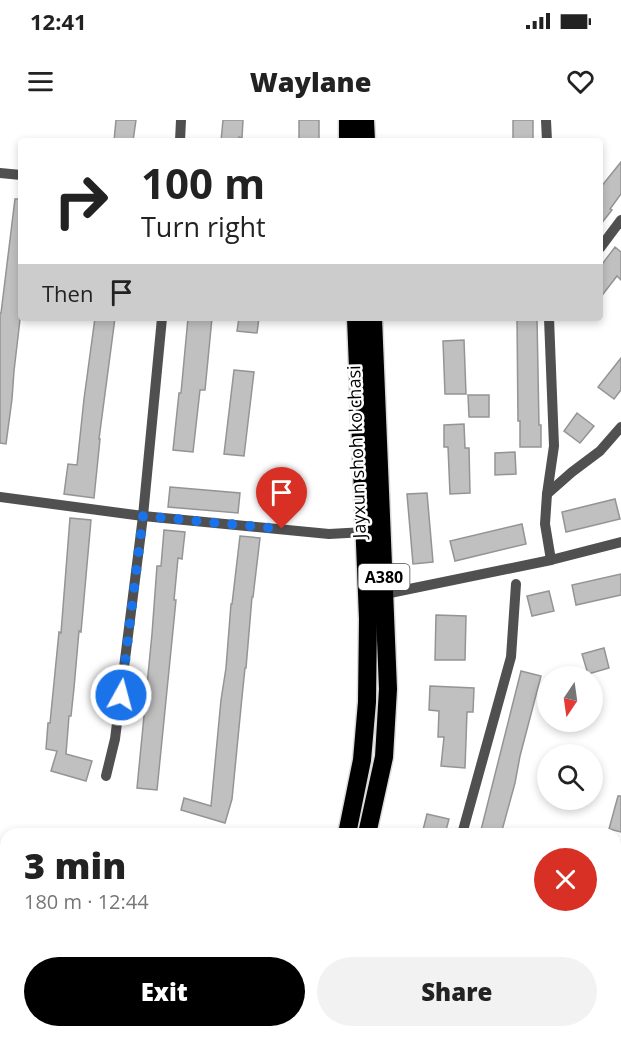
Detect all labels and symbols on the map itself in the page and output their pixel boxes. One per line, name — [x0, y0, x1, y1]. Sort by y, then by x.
street label: Jayxun shoh ko'chasi — [341, 365, 371, 541]
pin — [256, 467, 307, 529]
road number: A380 — [358, 564, 410, 590]
position arrow — [89, 663, 153, 727]
north arrow — [537, 666, 603, 732]

